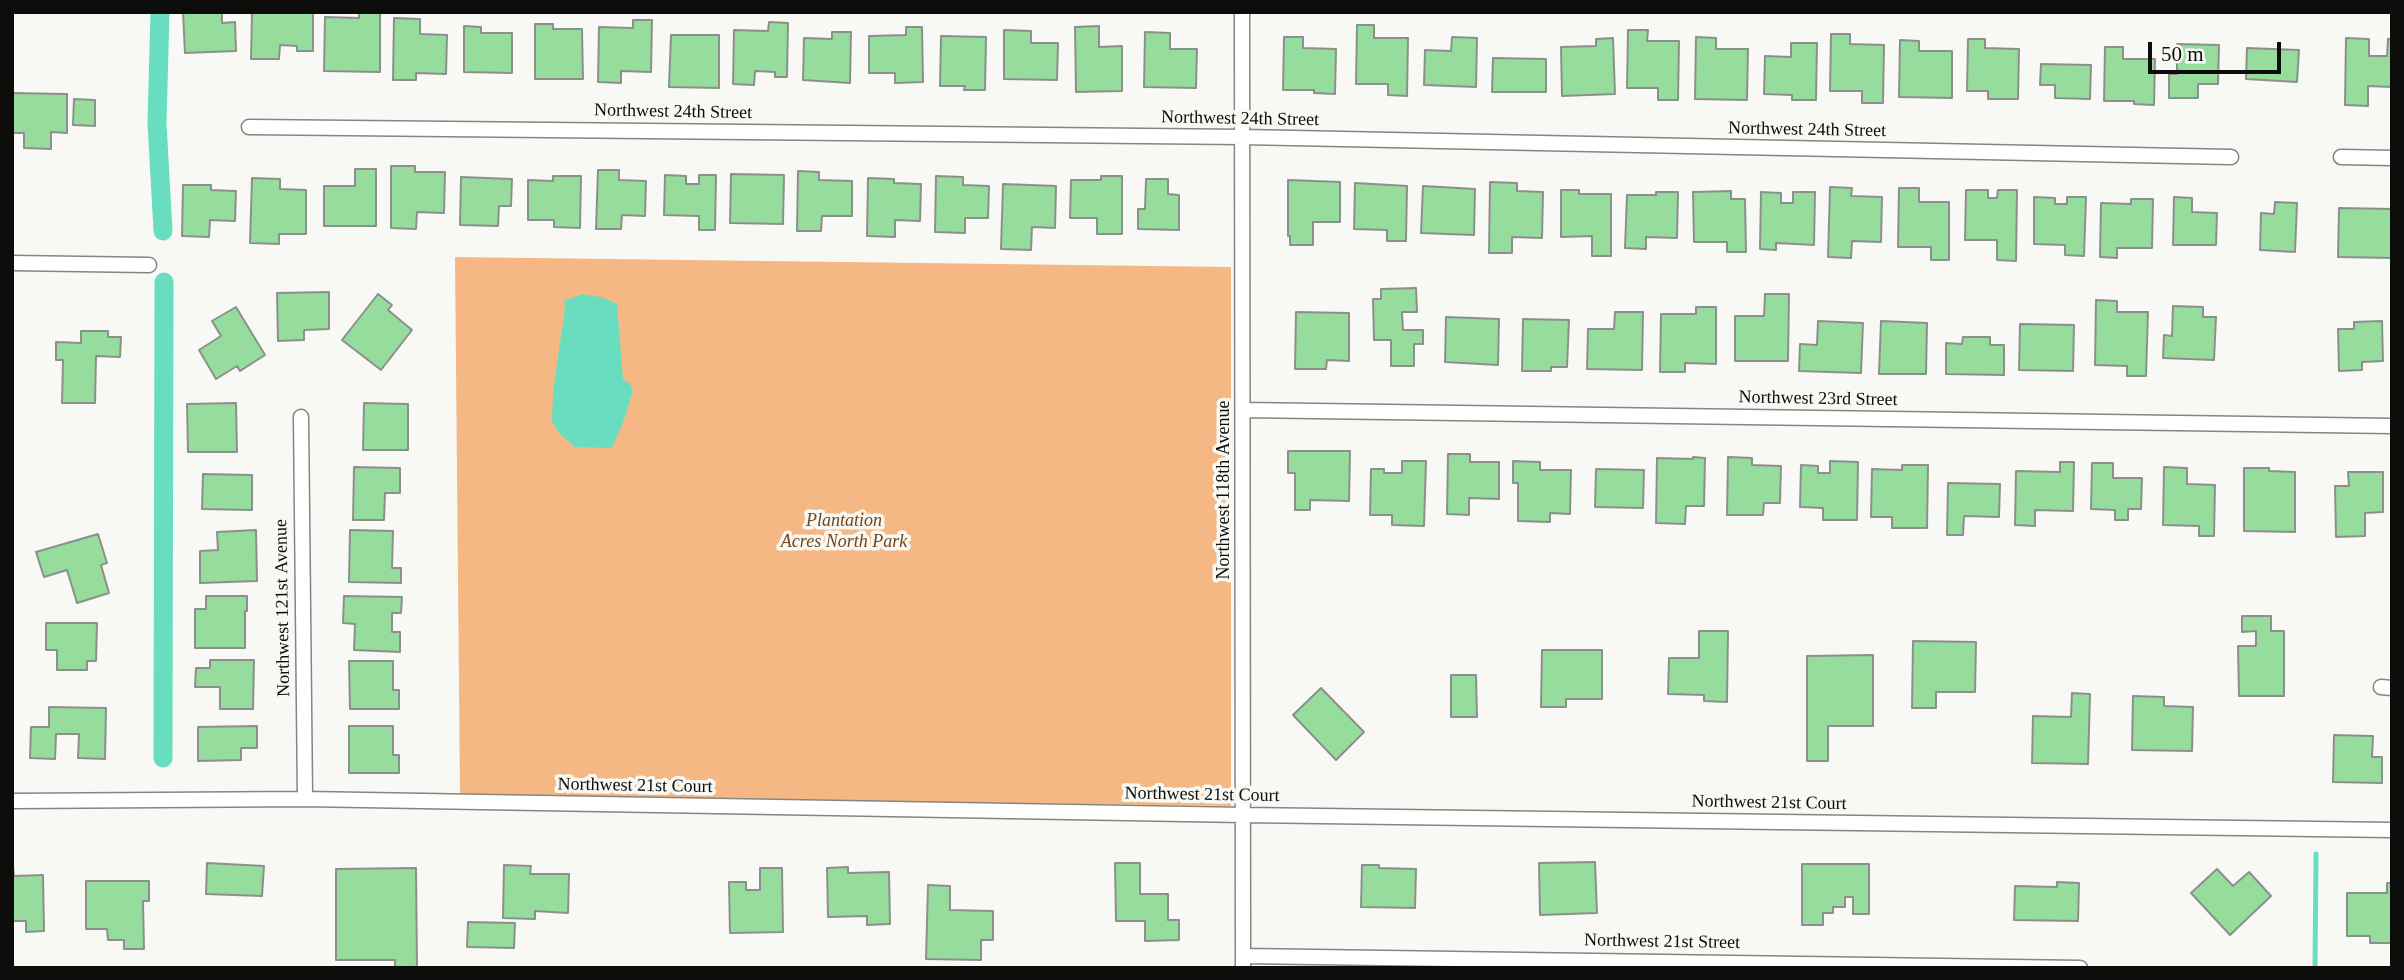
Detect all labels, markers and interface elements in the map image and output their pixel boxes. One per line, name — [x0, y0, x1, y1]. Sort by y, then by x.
scale bar — [2152, 28, 2285, 72]
text: 50 m — [2161, 42, 2204, 66]
street label: Northwest 24th Street — [594, 100, 752, 124]
street label: Northwest 24th Street — [1161, 107, 1319, 131]
street label: Northwest 24th Street — [1728, 118, 1886, 142]
street label: Northwest 23rd Street — [1738, 387, 1898, 411]
street label: Northwest 118th Avenue — [1213, 401, 1235, 579]
park label: Plantation Acres North Park — [781, 510, 907, 552]
street label: Northwest 121st Avenue — [271, 519, 295, 697]
street label: Northwest 21st Court — [557, 774, 713, 798]
street label: Northwest 21st Court — [1124, 783, 1280, 807]
street label: Northwest 21st Court — [1691, 791, 1847, 815]
street label: Northwest 21st Street — [1584, 930, 1740, 954]

